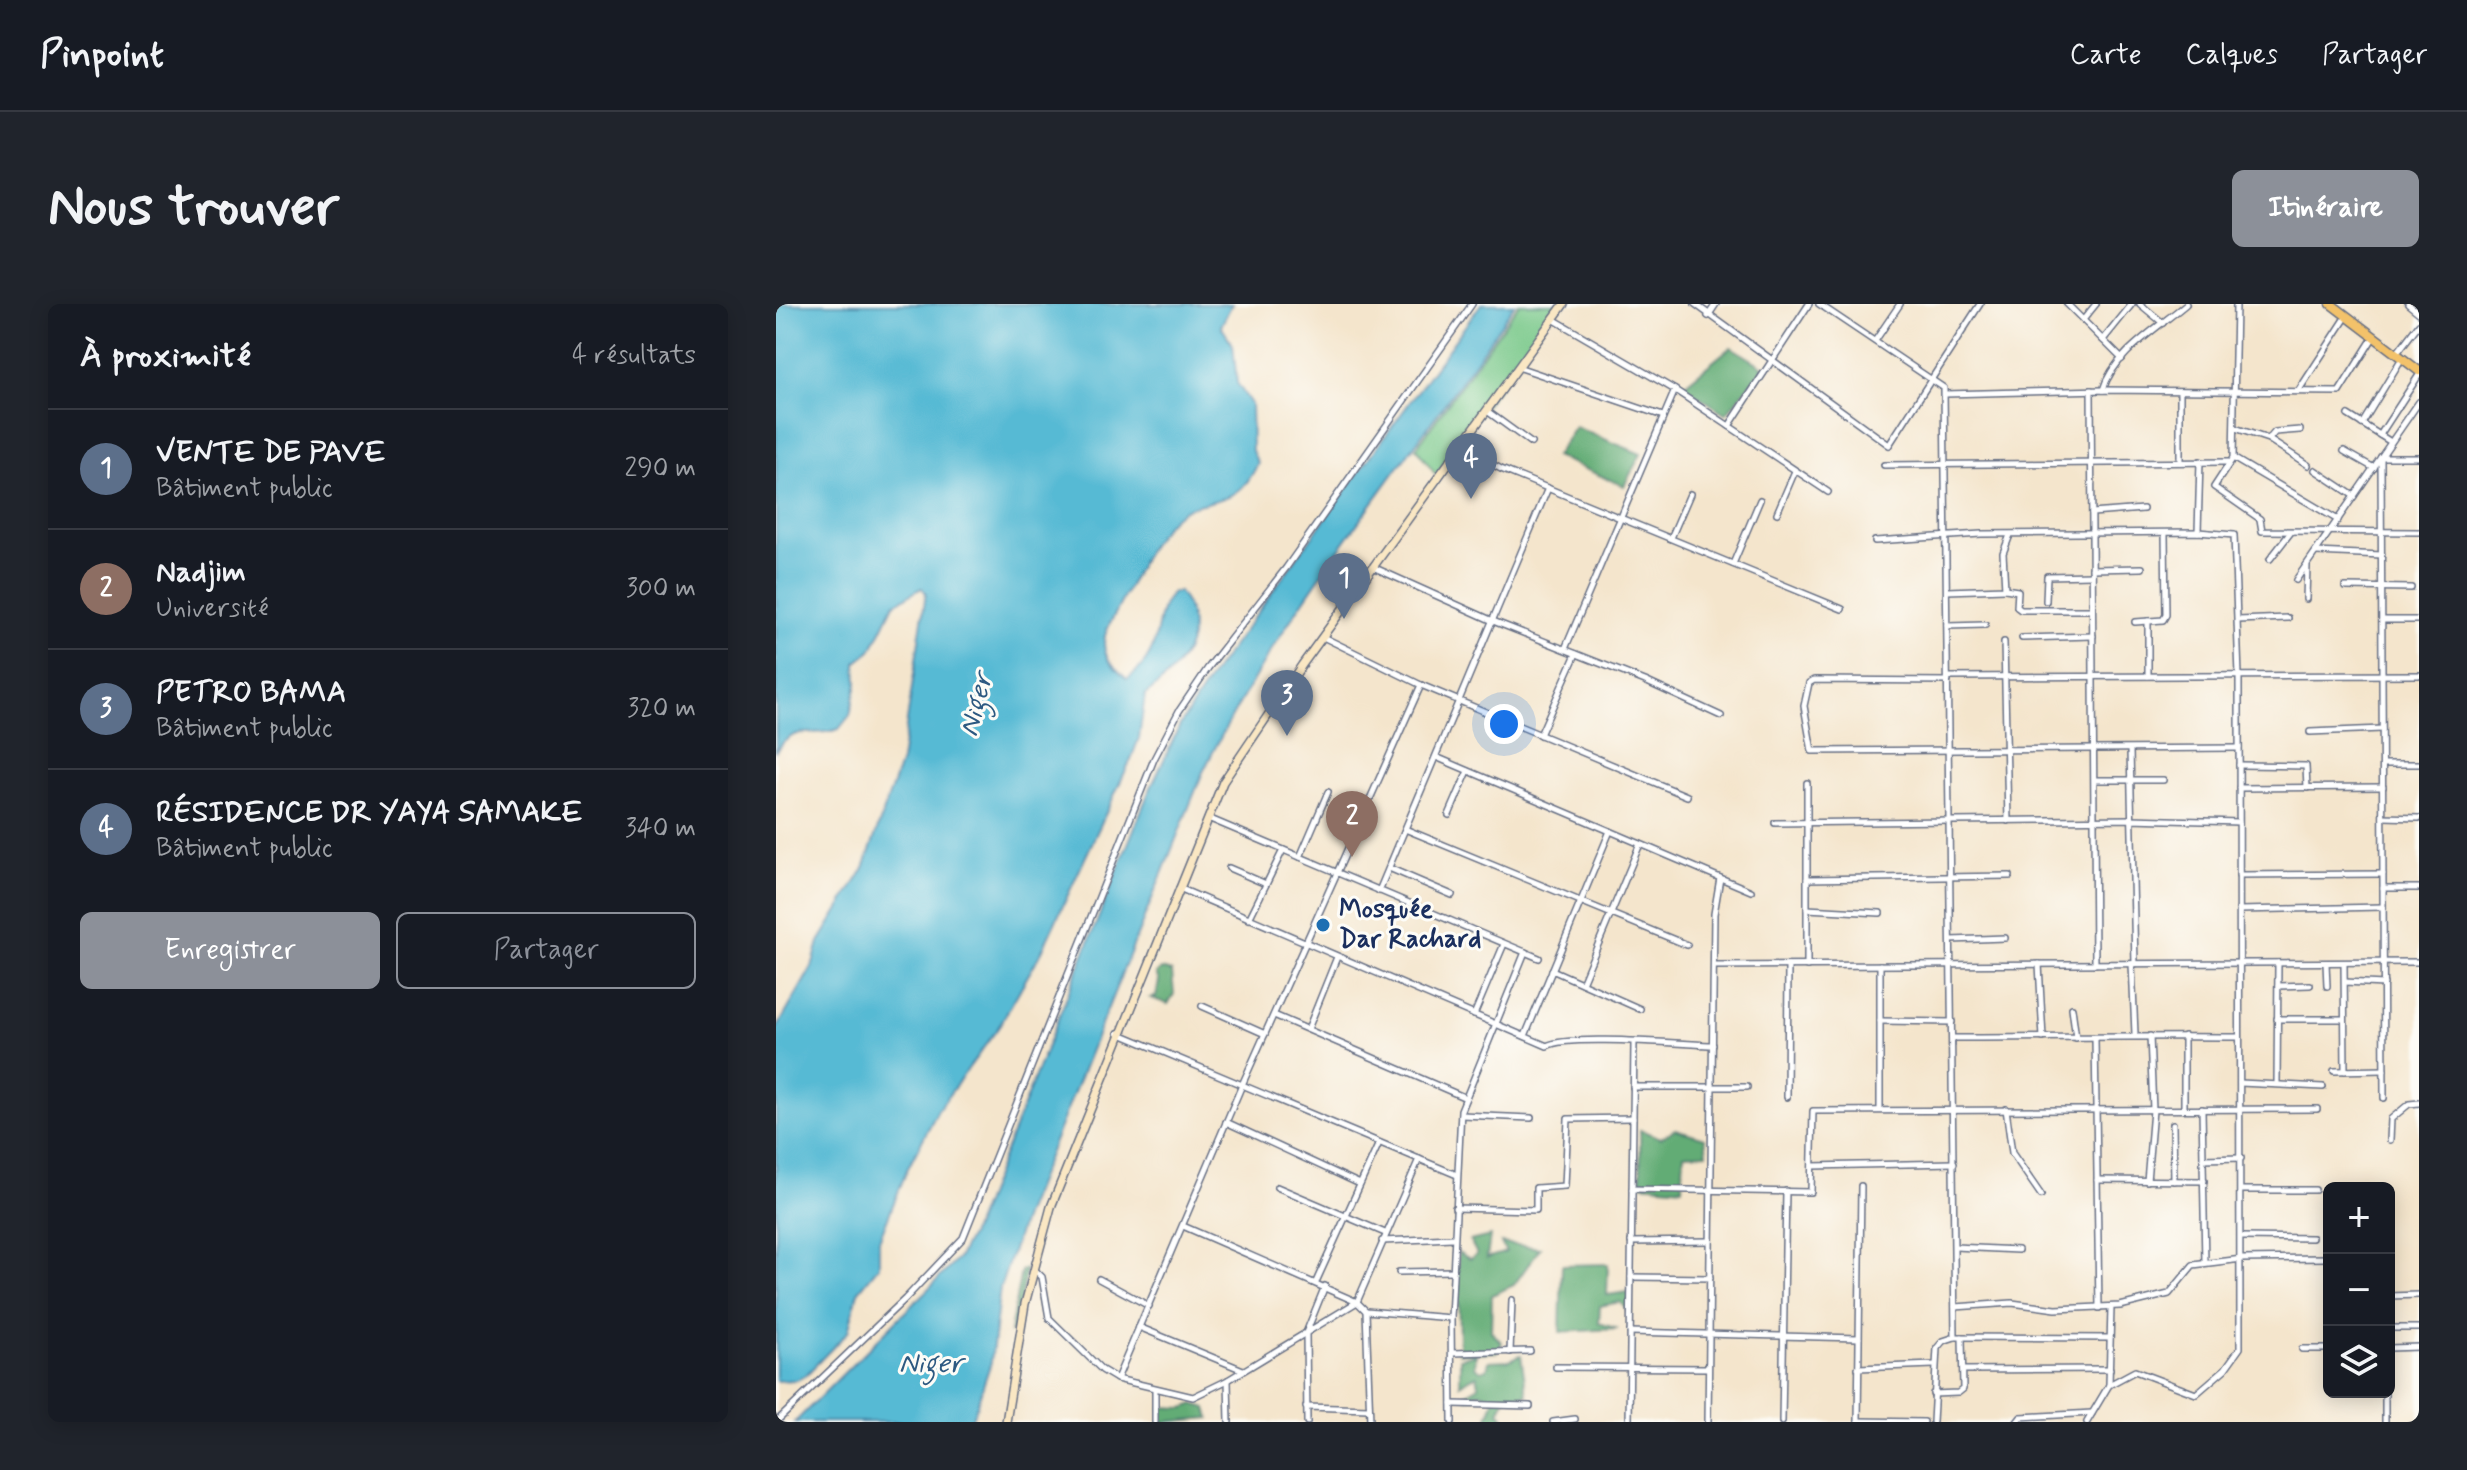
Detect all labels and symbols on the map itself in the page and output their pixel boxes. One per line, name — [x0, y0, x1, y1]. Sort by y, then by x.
pin: 4 — [1445, 433, 1497, 499]
pin: 1 — [1318, 553, 1370, 619]
water label: Niger — [951, 666, 1007, 741]
pin: 3 — [1261, 670, 1313, 736]
your location — [1484, 704, 1524, 744]
pin: 2 — [1326, 791, 1378, 857]
place label: Mosquée Dar Rachard — [1339, 893, 1481, 957]
marker: Mosquée Dar Rachard — [1314, 916, 1332, 934]
water label: Niger — [899, 1346, 967, 1386]

